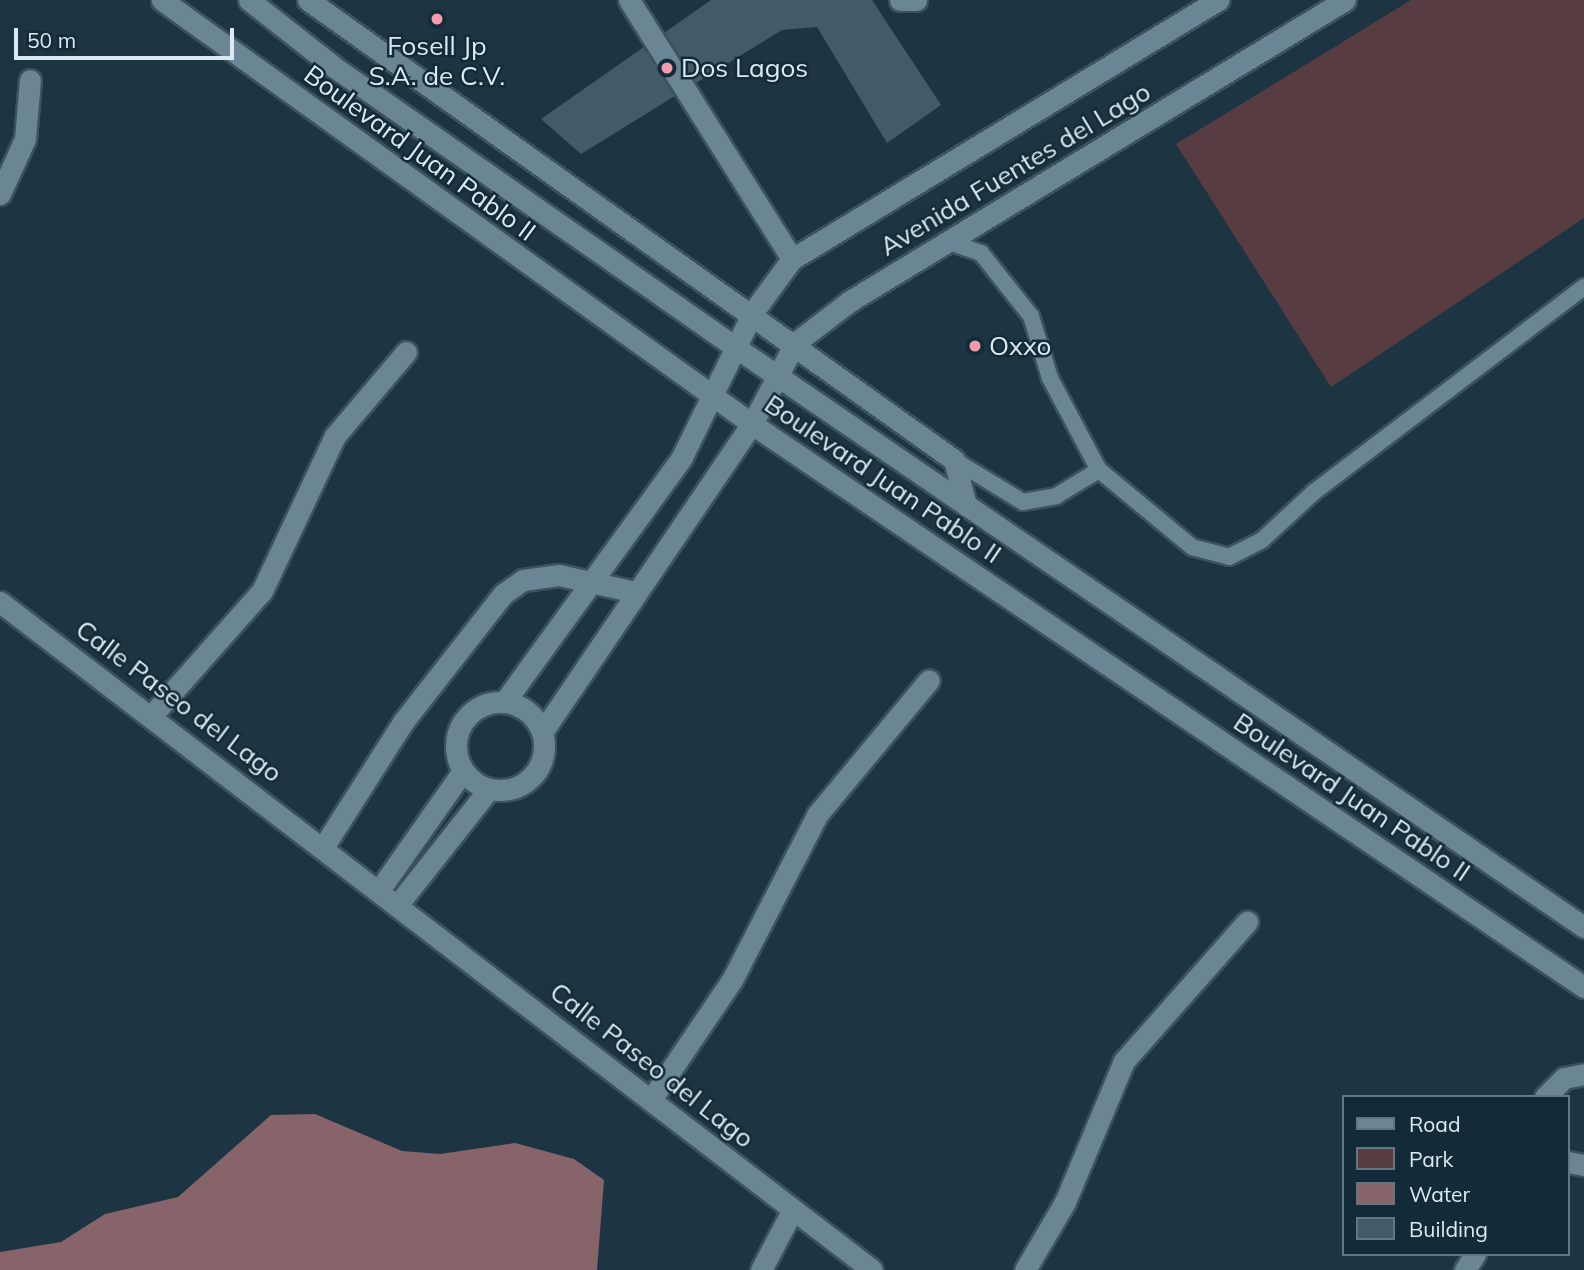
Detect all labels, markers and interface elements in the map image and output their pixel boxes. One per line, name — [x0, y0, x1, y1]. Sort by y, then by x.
marker: Fosell Jp S.A. de C.V. — [429, 11, 445, 27]
scale bar — [18, 14, 238, 58]
text: 50 m — [27, 27, 76, 53]
place label: Fosell Jp S.A. de C.V. — [369, 30, 505, 92]
place label: Dos Lagos — [681, 52, 808, 84]
street label: Boulevard Juan Pablo II — [298, 59, 542, 247]
marker: Dos Lagos — [659, 60, 675, 76]
street label: Avenida Fuentes del Lago — [874, 76, 1156, 262]
place label: Oxxo — [989, 330, 1051, 362]
marker: Oxxo — [967, 338, 983, 354]
street label: Boulevard Juan Pablo II — [759, 388, 1007, 570]
street label: Calle Paseo del Lago — [70, 613, 288, 789]
street label: Boulevard Juan Pablo II — [1228, 706, 1476, 888]
street label: Calle Paseo del Lago — [544, 976, 760, 1154]
legend — [1342, 1095, 1570, 1256]
text: Road — [1409, 1111, 1460, 1137]
text: Park — [1409, 1146, 1453, 1172]
text: Water — [1409, 1181, 1470, 1207]
text: Building — [1409, 1216, 1488, 1242]

